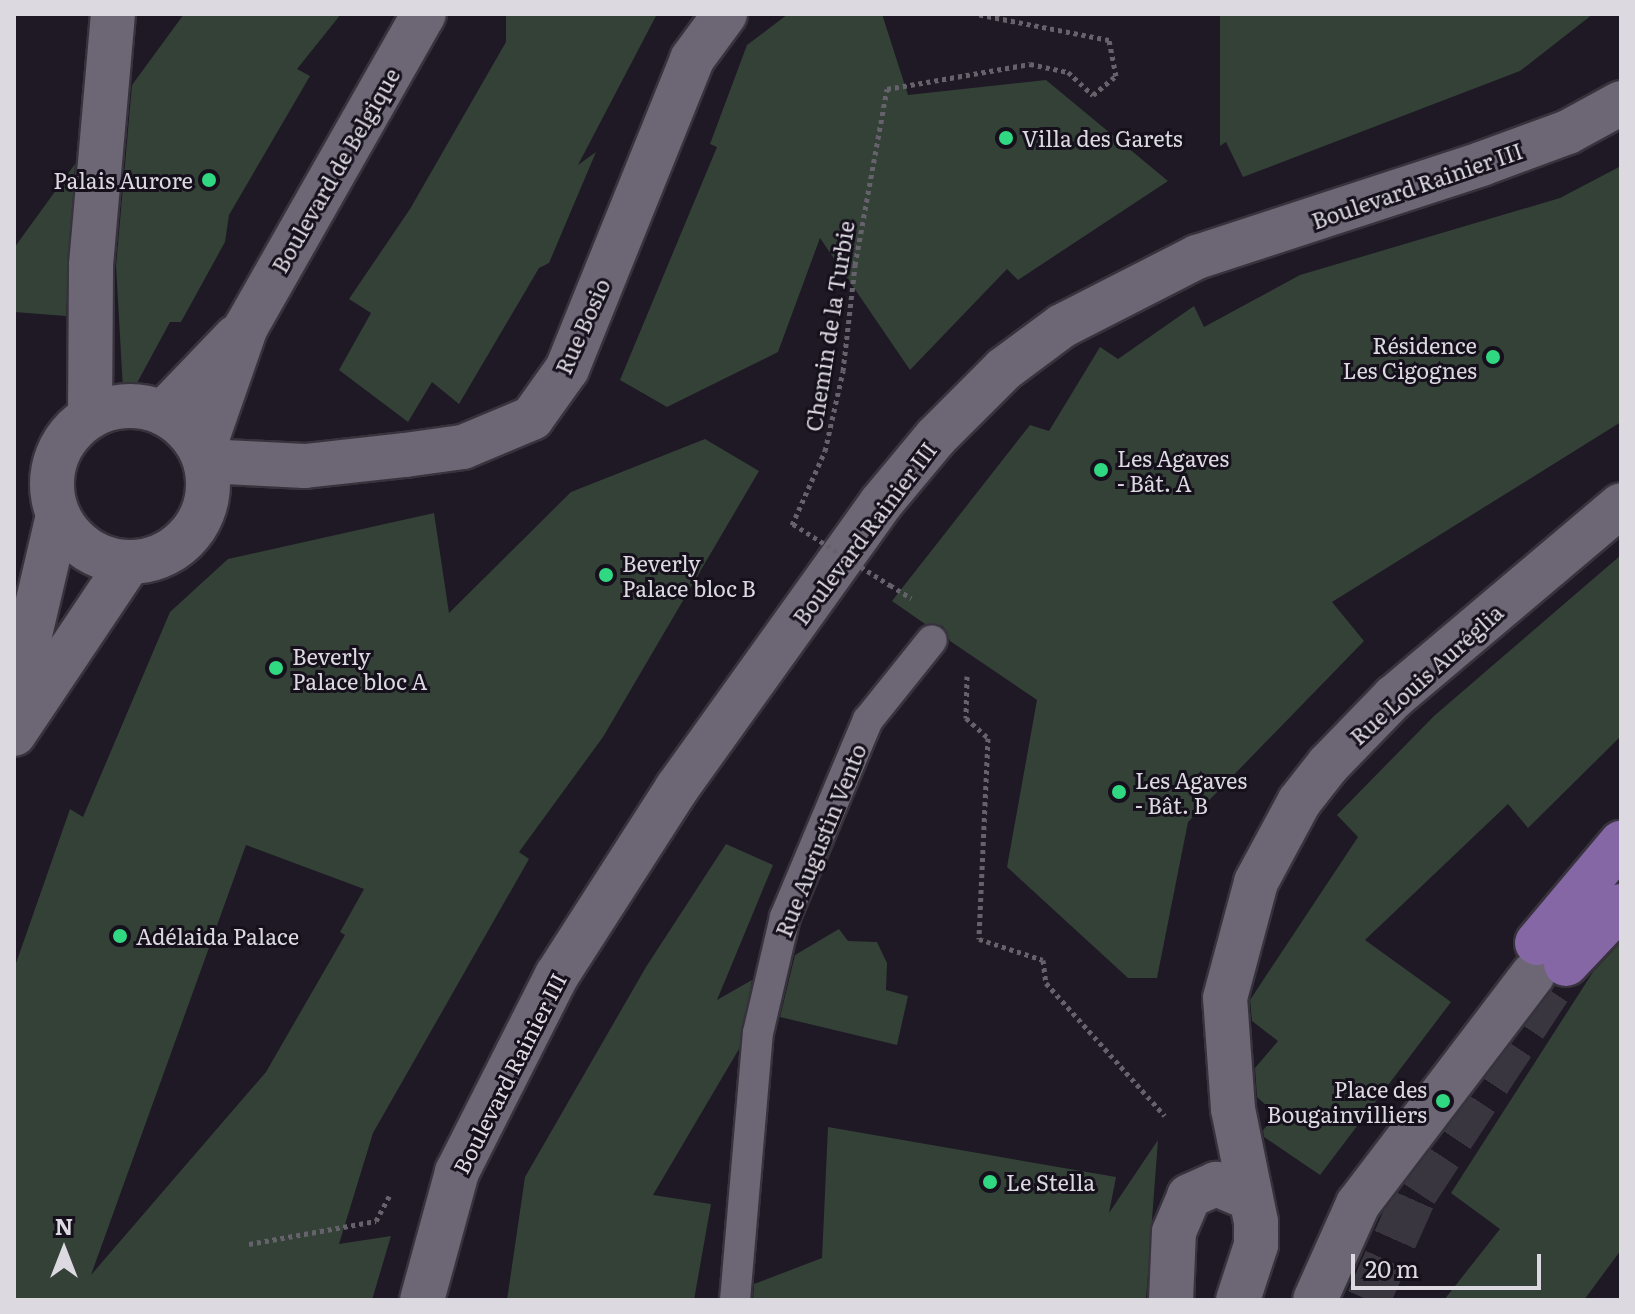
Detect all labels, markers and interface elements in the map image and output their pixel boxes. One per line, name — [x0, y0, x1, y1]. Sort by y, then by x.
street label: Boulevard de Belgique — [266, 63, 404, 277]
place label: Villa des Garets — [1022, 125, 1183, 151]
marker: Villa des Garets — [997, 129, 1015, 147]
street label: Boulevard Rainier III — [1308, 136, 1526, 234]
place label: Palais Aurore — [53, 167, 193, 193]
marker: Palais Aurore — [200, 171, 218, 189]
street label: Chemin de la Turbie — [799, 219, 859, 433]
street label: Rue Bosio — [549, 274, 615, 378]
place label: Résidence Les Cigognes — [1342, 331, 1477, 382]
marker: Résidence Les Cigognes — [1484, 348, 1502, 366]
street label: Boulevard Rainier III — [787, 437, 941, 629]
place label: Les Agaves - Bât. A — [1117, 444, 1229, 496]
marker: Les Agaves - Bât. A — [1092, 461, 1110, 479]
place label: Beverly Palace bloc B — [622, 549, 756, 600]
marker: Beverly Palace bloc B — [597, 566, 615, 584]
street label: Rue Louis Auréglia — [1344, 598, 1508, 750]
place label: Beverly Palace bloc A — [292, 642, 427, 694]
marker: Beverly Palace bloc A — [267, 659, 285, 677]
street label: Rue Augustin Vento — [769, 740, 871, 940]
place label: Les Agaves - Bât. B — [1135, 766, 1247, 818]
marker: Les Agaves - Bât. B — [1110, 783, 1128, 801]
place label: Adélaida Palace — [136, 923, 299, 949]
marker: Adélaida Palace — [111, 927, 129, 945]
street label: Boulevard Rainier III — [447, 968, 571, 1178]
place label: Place des Bougainvilliers — [1267, 1075, 1427, 1126]
marker: Place des Bougainvilliers — [1434, 1092, 1452, 1110]
place label: Le Stella — [1006, 1169, 1095, 1195]
marker: Le Stella — [981, 1173, 999, 1191]
text: N — [55, 1209, 73, 1242]
north arrow — [24, 1210, 104, 1290]
scale bar — [1355, 1238, 1545, 1288]
text: 20 m — [1365, 1250, 1419, 1285]

